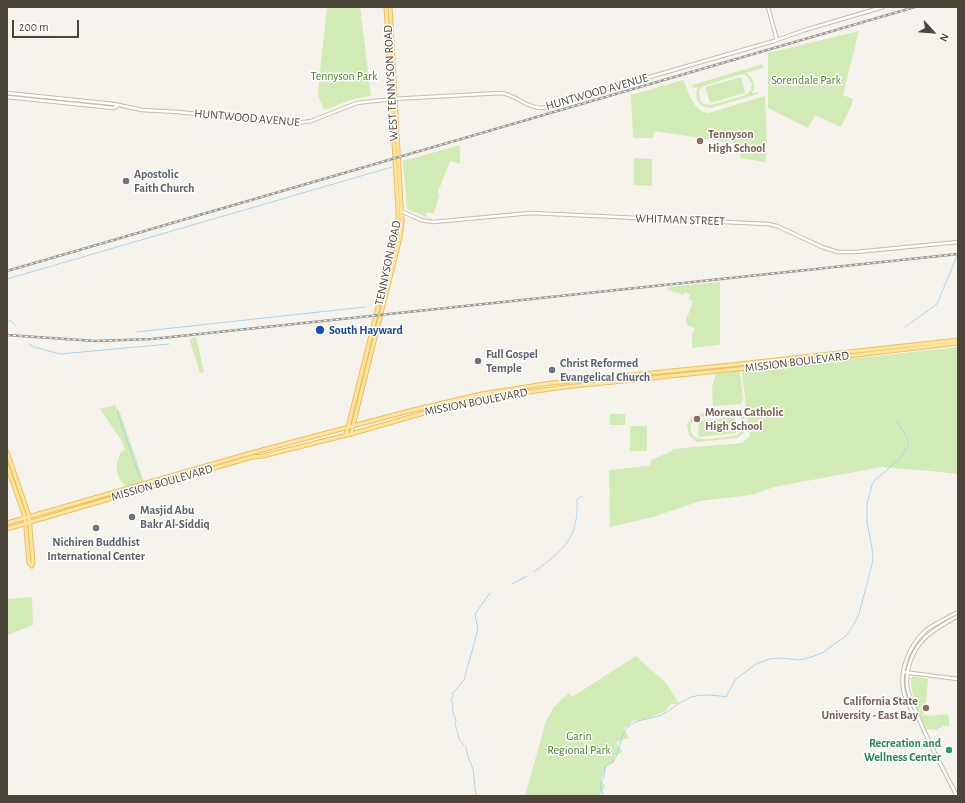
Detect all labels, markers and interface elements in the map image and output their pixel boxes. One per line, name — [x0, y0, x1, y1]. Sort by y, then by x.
scale bar — [14, 12, 81, 38]
north arrow — [913, 12, 953, 52]
text: 200 m — [19, 21, 49, 33]
street label: WEST TENNYSON ROAD — [381, 25, 401, 141]
text: N — [938, 32, 951, 43]
park label: Tennyson Park — [311, 69, 377, 83]
street label: HUNTWOOD AVENUE — [544, 70, 650, 114]
park label: Sorendale Park — [771, 73, 841, 87]
street label: HUNTWOOD AVENUE — [194, 106, 300, 130]
place label: Tennyson High School — [708, 127, 765, 155]
marker: Tennyson High School — [695, 136, 705, 146]
place label: Apostolic Faith Church — [134, 167, 194, 195]
marker: Apostolic Faith Church — [121, 176, 131, 186]
street label: WHITMAN STREET — [635, 211, 725, 229]
street label: TENNYSON ROAD — [372, 219, 404, 307]
place label: South Hayward — [329, 323, 403, 337]
marker: South Hayward — [314, 324, 326, 336]
place label: Full Gospel Temple — [486, 347, 538, 375]
street label: MISSION BOULEVARD — [744, 348, 850, 376]
marker: Full Gospel Temple — [473, 356, 483, 366]
place label: Christ Reformed Evangelical Church — [560, 356, 650, 384]
marker: Christ Reformed Evangelical Church — [547, 365, 557, 375]
street label: MISSION BOULEVARD — [423, 385, 529, 419]
place label: Moreau Catholic High School — [705, 405, 783, 433]
marker: Moreau Catholic High School — [692, 414, 702, 424]
street label: MISSION BOULEVARD — [110, 462, 214, 504]
place label: Masjid Abu Bakr Al-Siddiq — [140, 503, 210, 531]
marker: Masjid Abu Bakr Al-Siddiq — [127, 512, 137, 522]
marker: Nichiren Buddhist International Center — [91, 523, 101, 533]
place label: Nichiren Buddhist International Center — [47, 535, 145, 563]
place label: California State University - East Bay — [821, 694, 918, 722]
marker: California State University - East Bay — [921, 703, 931, 713]
park label: Garin Regional Park — [547, 729, 611, 757]
place label: Recreation and Wellness Center — [864, 736, 941, 764]
marker: Recreation and Wellness Center — [944, 745, 954, 755]

